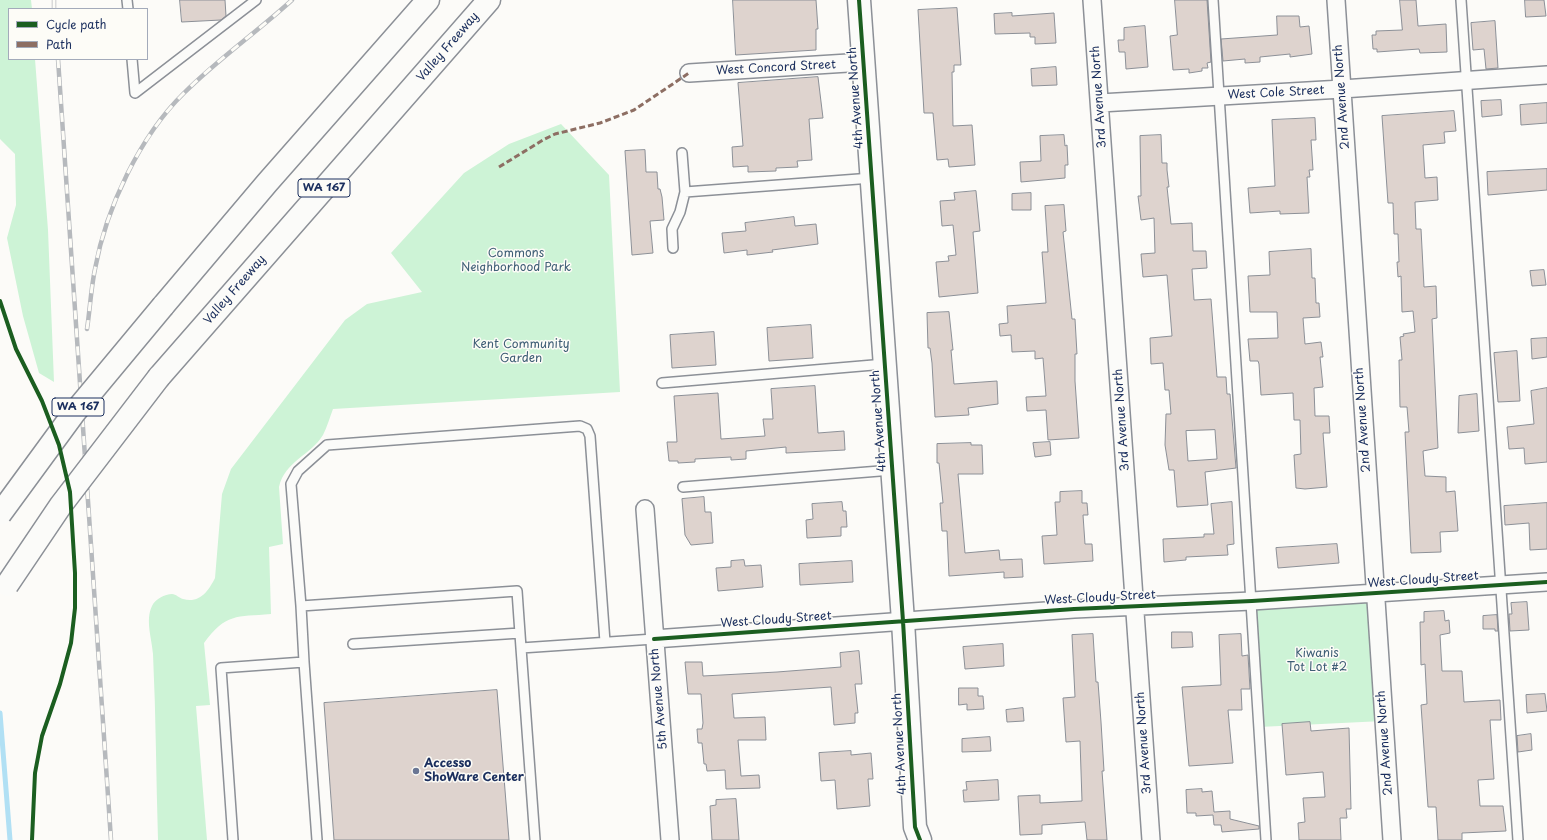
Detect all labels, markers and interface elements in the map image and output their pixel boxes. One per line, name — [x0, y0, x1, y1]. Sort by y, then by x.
legend — [8, 8, 148, 60]
street label: Valley Freeway — [414, 9, 482, 85]
text: Cycle path — [46, 15, 107, 33]
text: Path — [46, 35, 72, 53]
street label: 2nd Avenue North — [1331, 44, 1353, 150]
street label: 3rd Avenue North — [1088, 45, 1110, 149]
street label: 4th Avenue North — [845, 47, 867, 149]
street label: West Concord Street — [716, 58, 836, 78]
street label: West Cole Street — [1227, 83, 1325, 103]
road number: WA 167 — [298, 179, 350, 197]
park label: Commons Neighborhood Park — [461, 247, 571, 275]
street label: Valley Freeway — [201, 252, 269, 328]
park label: Kent Community Garden — [472, 338, 570, 366]
street label: 2nd Avenue North — [1352, 367, 1374, 473]
street label: 3rd Avenue North — [1111, 368, 1133, 472]
street label: 4th Avenue North — [868, 370, 890, 472]
road number: WA 167 — [52, 398, 104, 416]
street label: West Cloudy Street — [1367, 569, 1479, 591]
street label: West Cloudy Street — [1044, 588, 1156, 608]
street label: West Cloudy Street — [720, 609, 832, 631]
park label: Kiwanis Tot Lot #2 — [1287, 647, 1347, 675]
street label: 5th Avenue North — [647, 648, 671, 750]
street label: 2nd Avenue North — [1374, 690, 1396, 796]
street label: 3rd Avenue North — [1133, 691, 1155, 795]
street label: 4th Avenue North — [890, 693, 910, 795]
place label: Accesso ShoWare Center — [424, 757, 524, 785]
marker: Accesso ShoWare Center — [411, 766, 421, 776]

